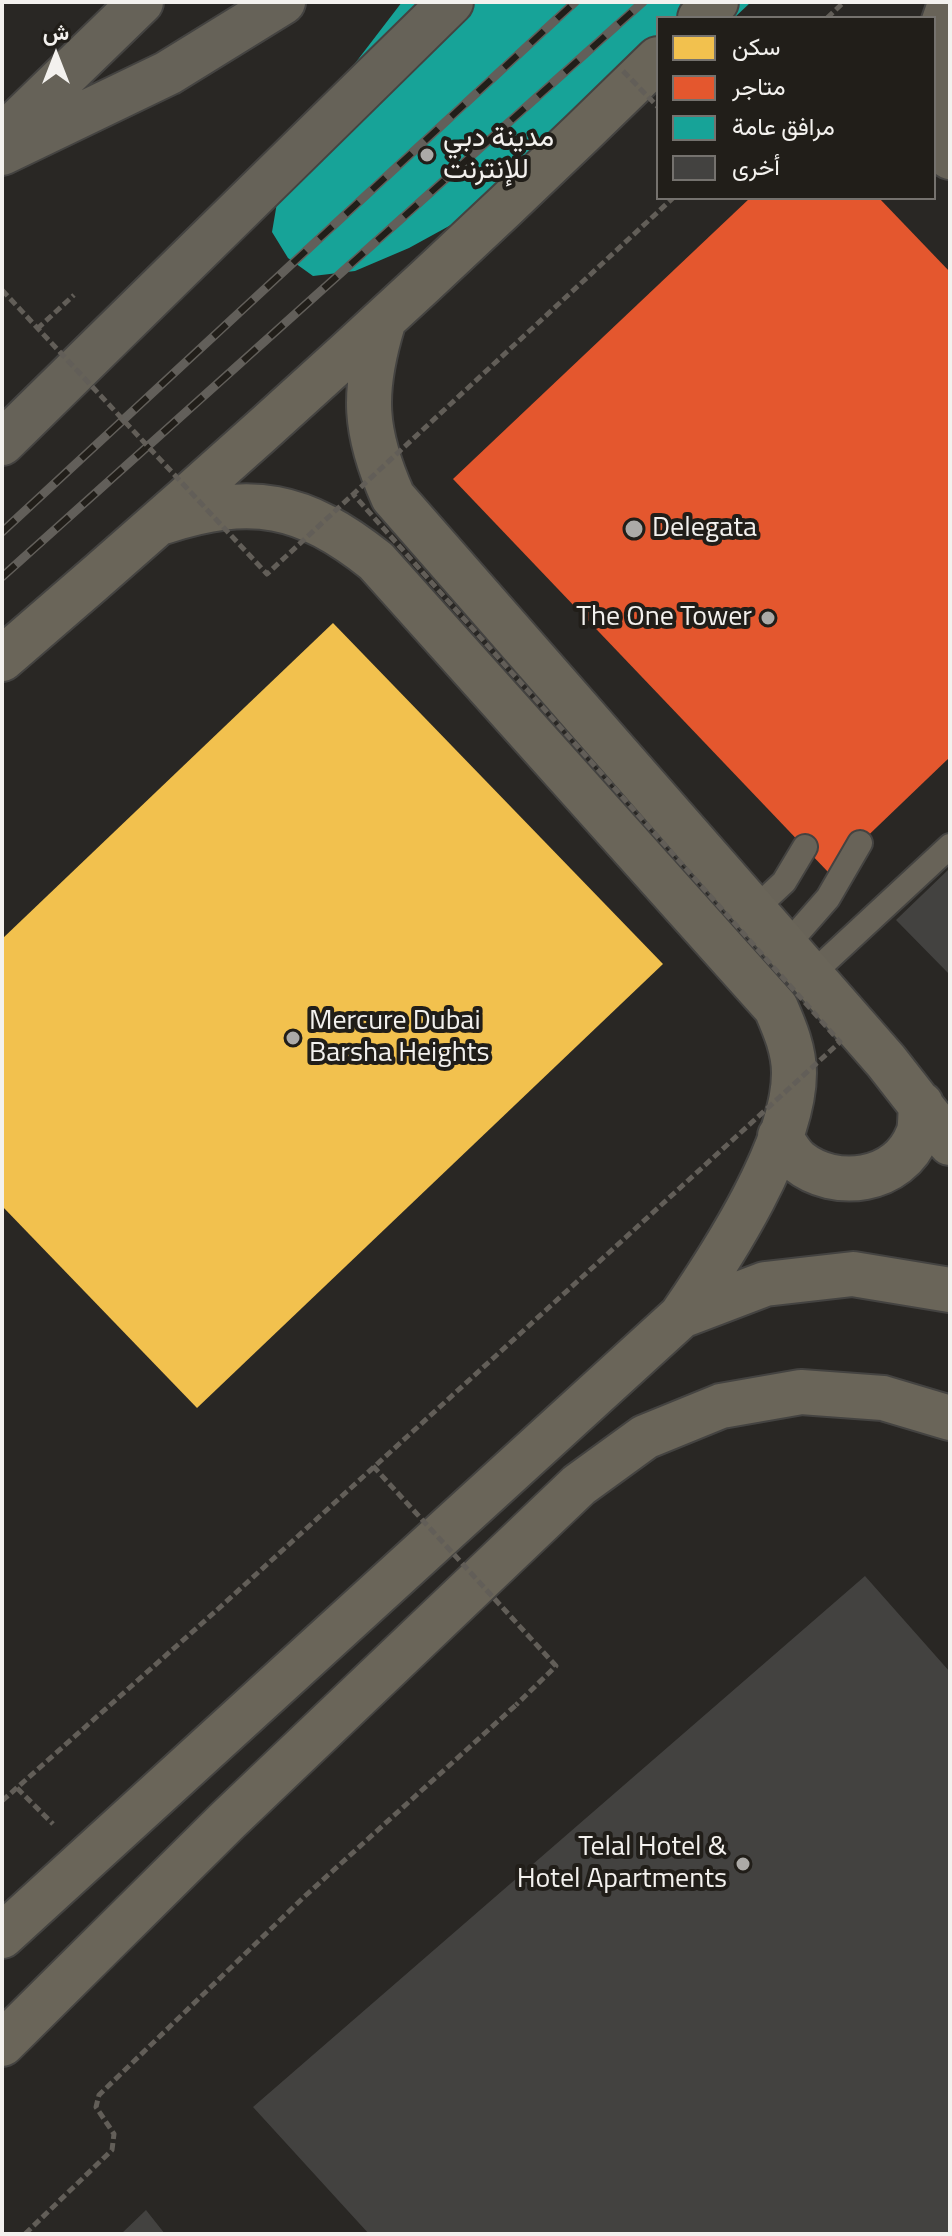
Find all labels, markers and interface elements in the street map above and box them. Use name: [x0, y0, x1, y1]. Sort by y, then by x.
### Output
text: ش: [43, 15, 69, 49]
north arrow: [16, 16, 96, 96]
legend: [656, 16, 936, 200]
text: سكن: [732, 28, 781, 64]
text: متاجر: [732, 68, 786, 104]
text: مرافق عامة: [732, 108, 835, 144]
place label: مدينة دبي للإنترنت: [443, 122, 554, 188]
marker: مدينة دبي للإنترنت: [418, 146, 436, 164]
text: أخرى: [732, 148, 780, 184]
place label: Delegata: [652, 512, 757, 546]
marker: Delegata: [623, 518, 645, 540]
place label: The One Tower: [576, 601, 752, 635]
marker: The One Tower: [759, 609, 777, 627]
place label: Mercure Dubai Barsha Heights: [309, 1005, 489, 1071]
marker: Mercure Dubai Barsha Heights: [284, 1029, 302, 1047]
place label: Telal Hotel & Hotel Apartments: [517, 1831, 727, 1897]
marker: Telal Hotel & Hotel Apartments: [734, 1855, 752, 1873]

